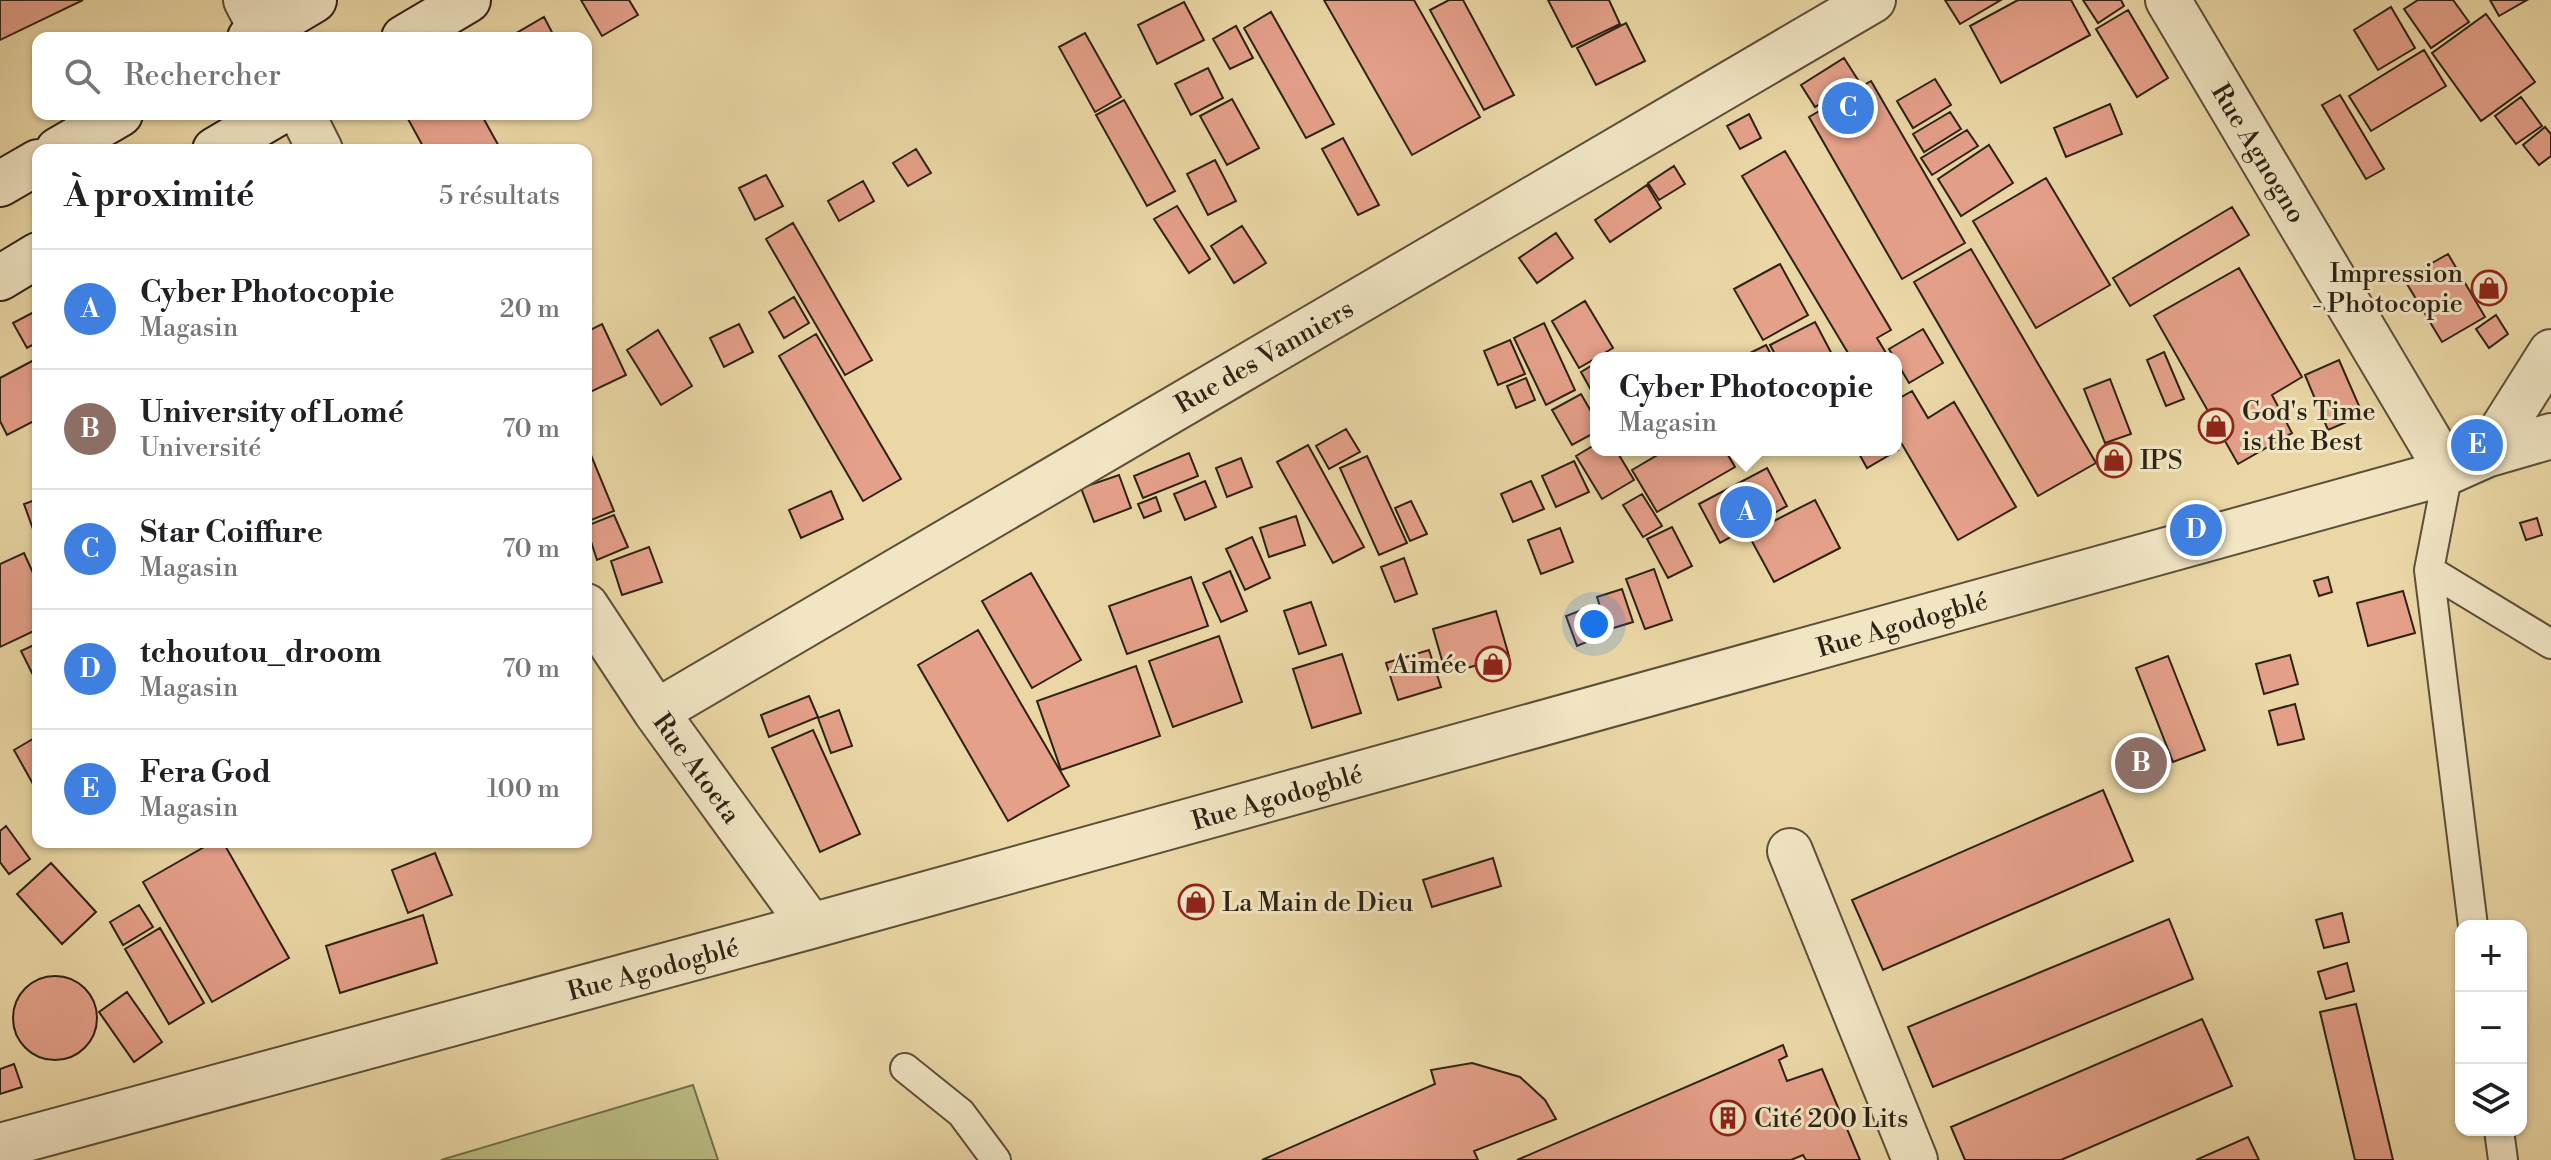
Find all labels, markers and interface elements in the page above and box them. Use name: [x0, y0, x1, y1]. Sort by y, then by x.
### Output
search box: [32, 32, 592, 120]
icon: search: [60, 54, 104, 98]
text: Rechercher: [124, 57, 281, 95]
pin: C: [1822, 78, 1874, 138]
street label: Rue Agnogno: [2204, 78, 2312, 229]
text: À proximité: [64, 175, 254, 217]
text: 5 résultats: [439, 180, 560, 212]
place label: Impression - Photocopie: [2312, 258, 2463, 320]
shop icon: Impression - Photocopie: [2470, 269, 2508, 307]
text: Cyber Photocopie: [140, 274, 395, 312]
text: A: [81, 293, 99, 325]
text: 20 m: [500, 293, 560, 325]
street label: Rue des Vanniers: [1170, 293, 1359, 421]
text: Magasin: [140, 312, 238, 344]
popup: [1590, 352, 1902, 456]
text: Cyber Photocopie: [1619, 369, 1873, 407]
text: University of Lomé: [140, 394, 404, 432]
place label: God's Time is the Best: [2242, 396, 2376, 458]
text: Magasin: [1619, 407, 1717, 439]
shop icon: God's Time is the Best: [2197, 407, 2235, 445]
text: B: [80, 413, 100, 445]
text: 70 m: [502, 413, 560, 445]
pin: E: [2451, 415, 2503, 475]
text: Université: [140, 432, 261, 464]
shop icon: IPS: [2095, 441, 2133, 479]
place label: IPS: [2140, 445, 2183, 477]
pin: A: [1720, 482, 1772, 542]
pin: D: [2170, 500, 2222, 560]
text: Star Coiffure: [140, 514, 323, 552]
text: C: [81, 533, 99, 565]
text: 70 m: [502, 533, 560, 565]
text: Magasin: [140, 552, 238, 584]
street label: Rue Agodogblé: [1813, 585, 1991, 665]
your location: [1574, 604, 1614, 644]
text: tchoutou_droom: [140, 634, 382, 672]
shop icon: Aimée: [1474, 645, 1512, 683]
place label: Aimée: [1391, 649, 1467, 681]
text: D: [80, 653, 100, 685]
text: 70 m: [502, 653, 560, 685]
text: Magasin: [140, 672, 238, 704]
street label: Rue Atoeta: [645, 707, 747, 831]
pin: B: [2115, 733, 2167, 793]
text: Fera God: [140, 754, 271, 792]
street label: Rue Agodogblé: [1188, 758, 1366, 838]
text: E: [81, 773, 99, 805]
text: 100 m: [487, 773, 560, 805]
text: Magasin: [140, 792, 238, 824]
shop icon: La Main de Dieu: [1177, 883, 1215, 921]
place label: La Main de Dieu: [1222, 887, 1413, 919]
map controls: [2455, 920, 2527, 1136]
button: +: [2455, 920, 2527, 992]
street label: Rue Agodogblé: [564, 932, 743, 1008]
button: −: [2455, 992, 2527, 1064]
button: layers: [2455, 1064, 2527, 1136]
building icon: Cité 200 Lits: [1709, 1099, 1747, 1137]
place label: Cité 200 Lits: [1754, 1103, 1908, 1135]

